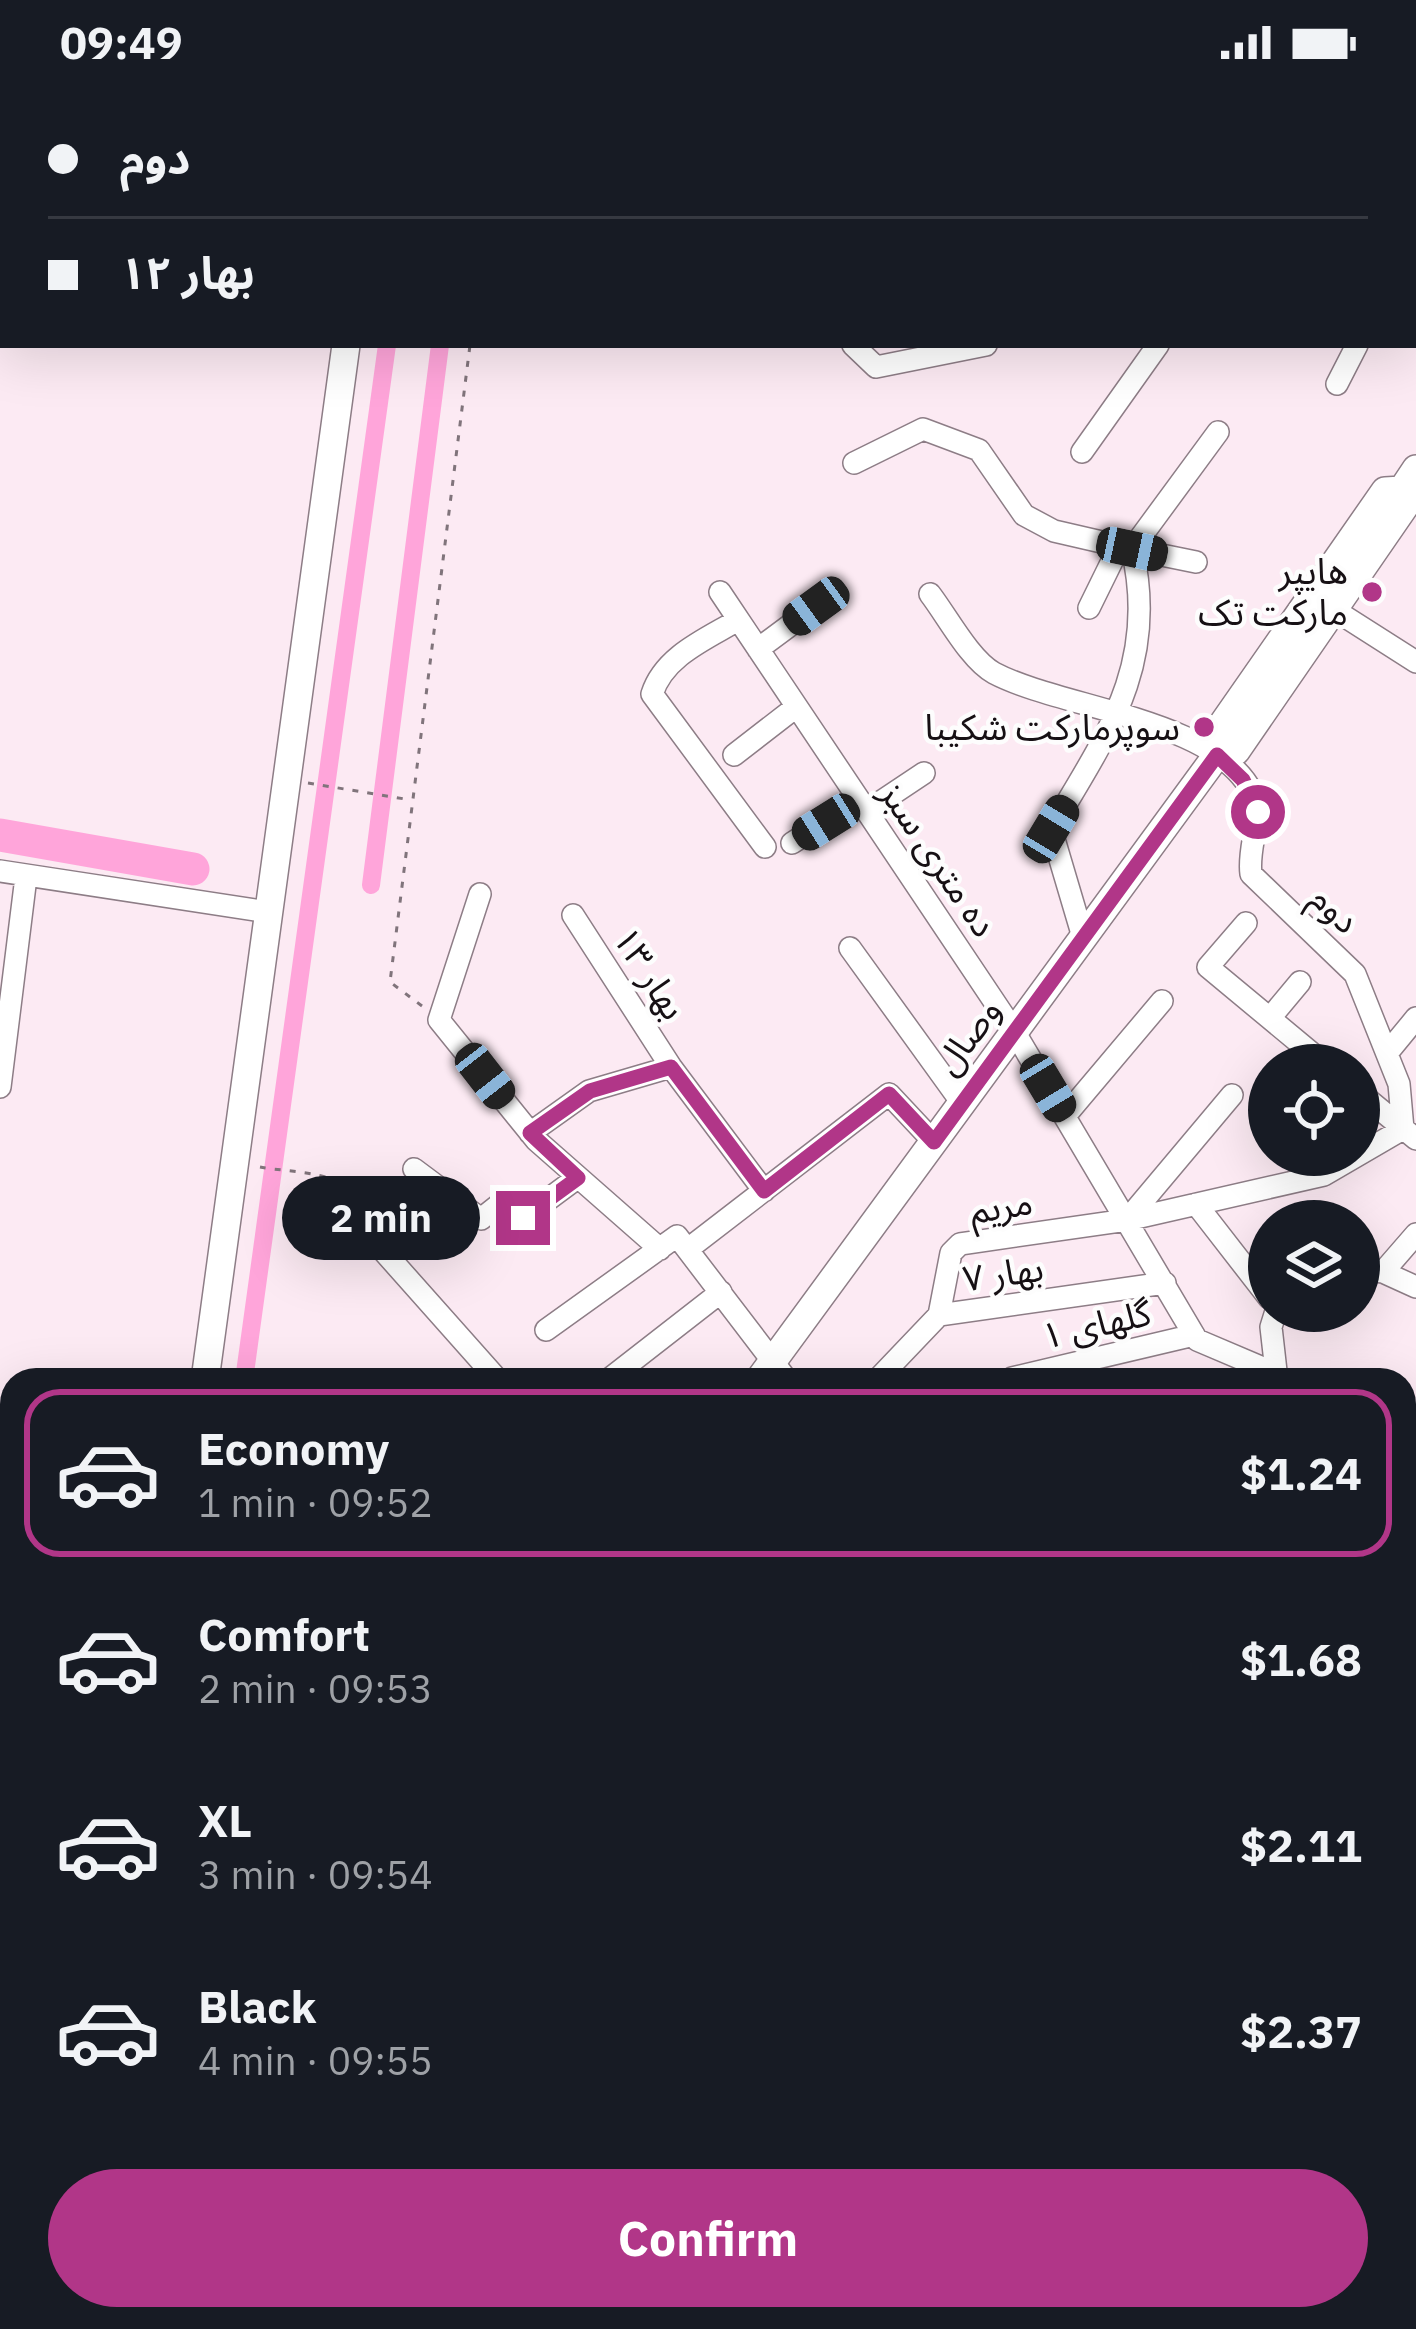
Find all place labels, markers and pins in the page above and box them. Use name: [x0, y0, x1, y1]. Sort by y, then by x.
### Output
place label: هایپر مارکت تک: [1198, 547, 1348, 635]
marker: هایپر مارکت تک: [1359, 579, 1385, 605]
place label: سوپرمارکت شکیبا: [925, 703, 1180, 751]
marker: سوپرمارکت شکیبا: [1191, 714, 1217, 740]

